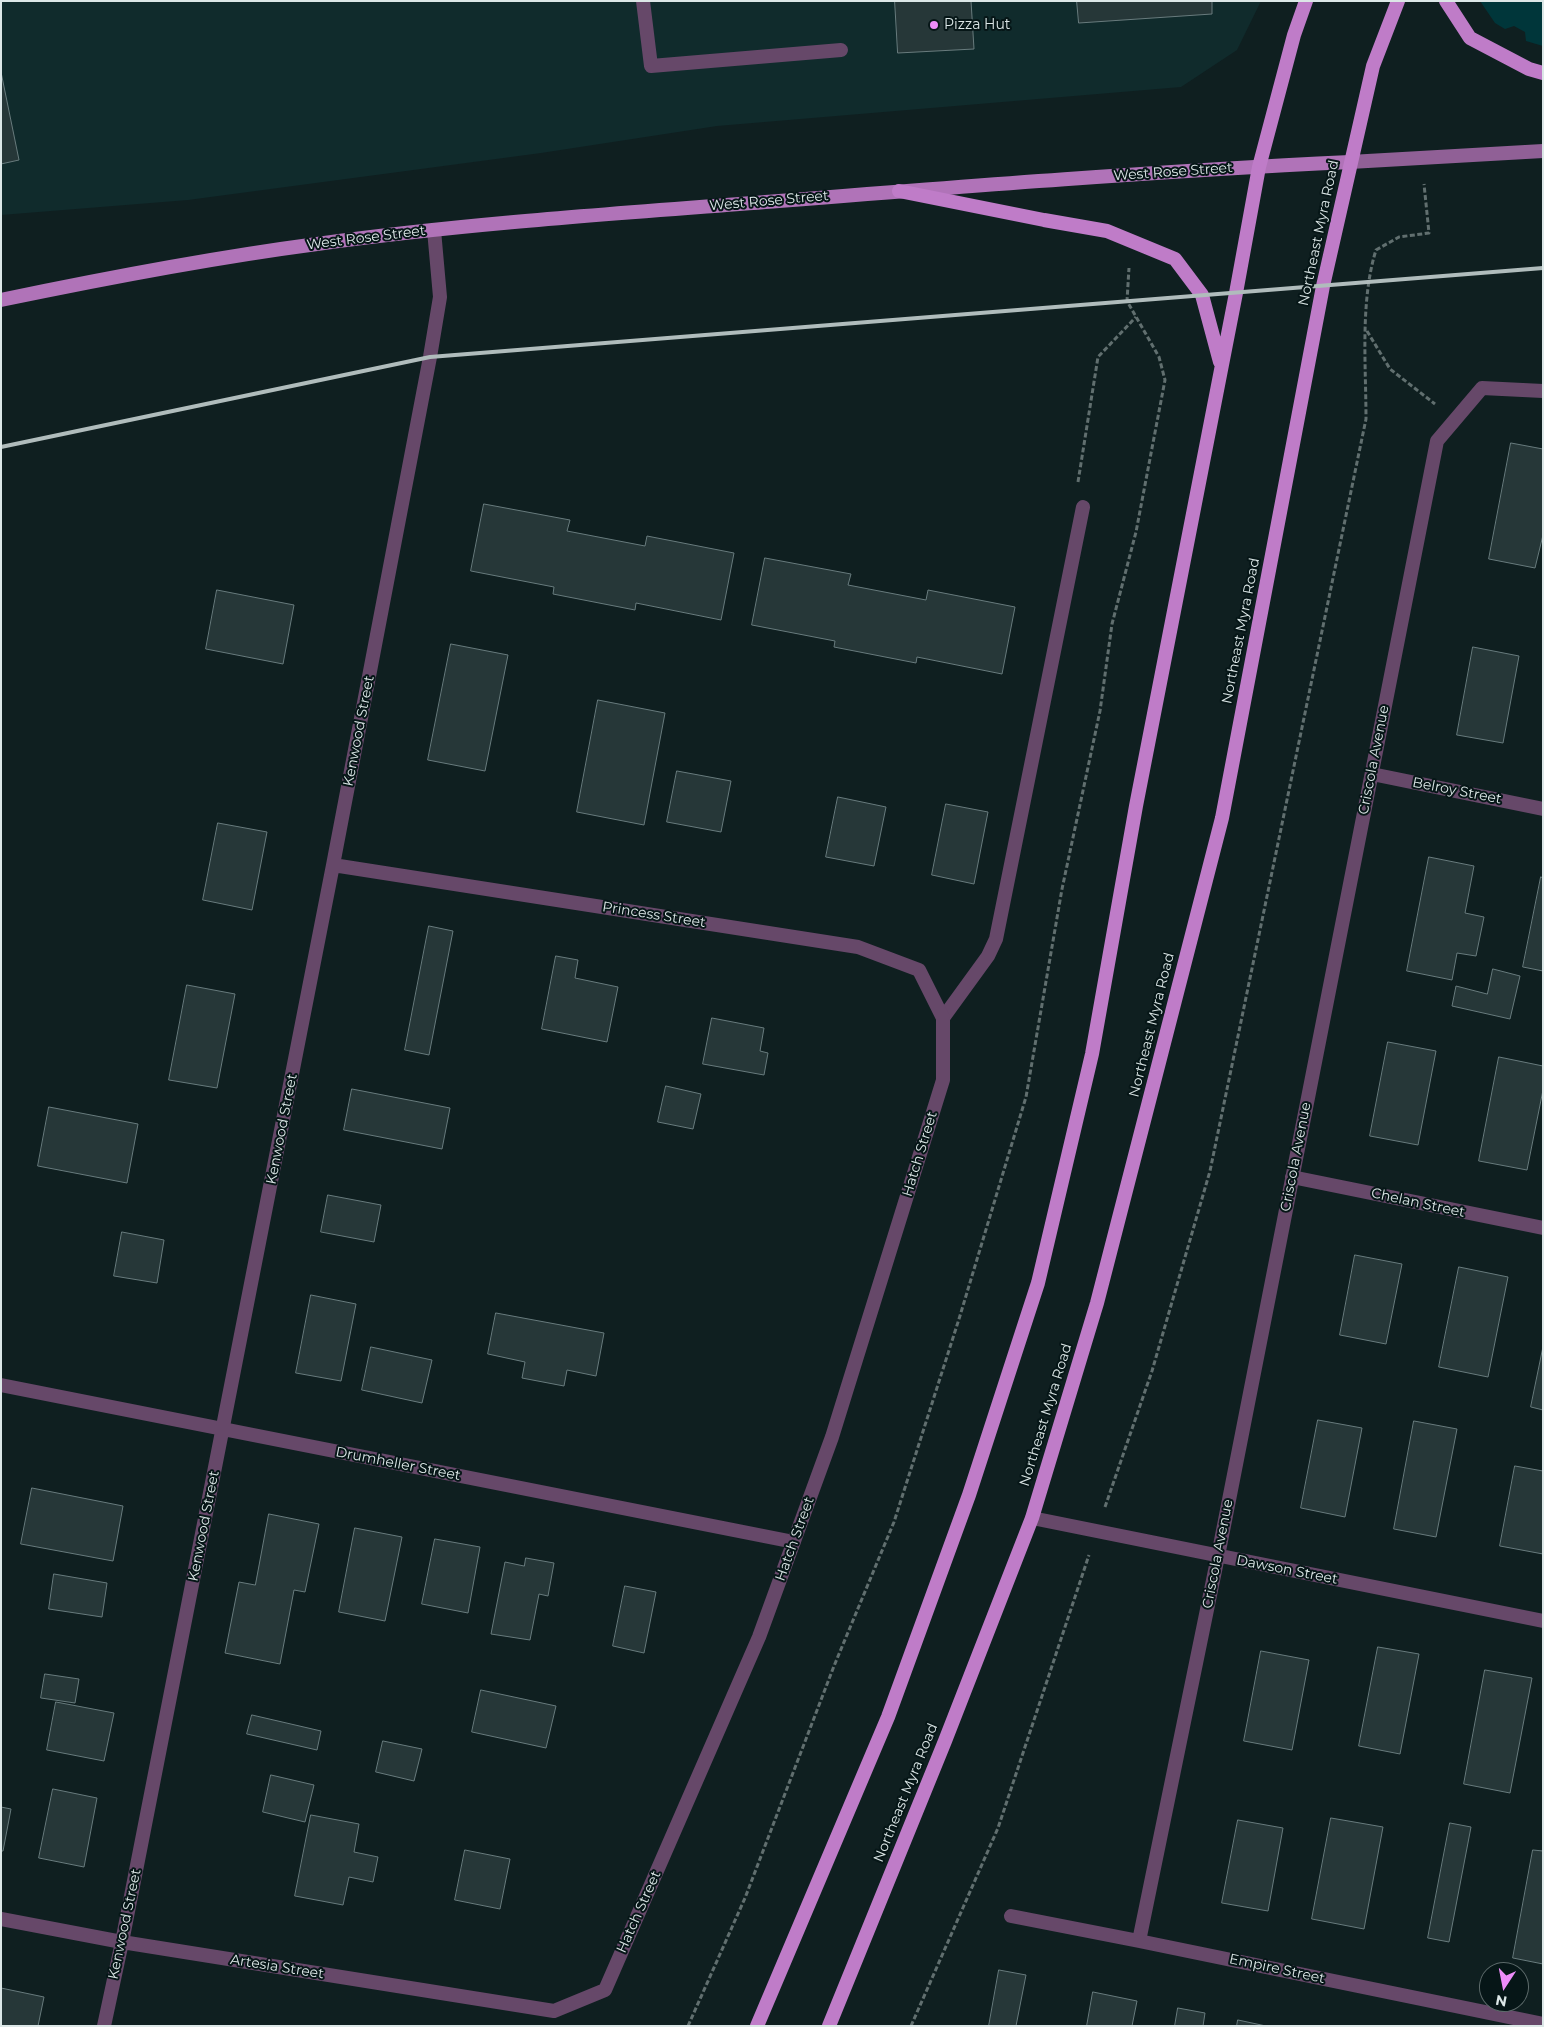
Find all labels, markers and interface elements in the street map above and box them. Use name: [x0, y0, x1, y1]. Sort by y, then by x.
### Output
place label: Pizza Hut: [944, 17, 1011, 33]
marker: Pizza Hut: [928, 19, 940, 31]
street label: West Rose Street: [1113, 159, 1233, 185]
street label: Northeast Myra Road: [1295, 159, 1343, 307]
street label: West Rose Street: [709, 187, 829, 215]
street label: West Rose Street: [306, 222, 426, 254]
street label: Northeast Myra Road: [1219, 557, 1263, 705]
street label: Kenwood Street: [340, 674, 378, 788]
street label: Criscola Avenue: [1355, 704, 1393, 816]
street label: Belroy Street: [1411, 774, 1503, 808]
street label: Princess Street: [601, 899, 707, 931]
street label: Northeast Myra Road: [1126, 951, 1178, 1099]
street label: Kenwood Street: [263, 1072, 301, 1186]
street label: Criscola Avenue: [1277, 1101, 1315, 1213]
street label: Hatch Street: [899, 1109, 941, 1199]
street label: Chelan Street: [1370, 1185, 1466, 1221]
street label: Northeast Myra Road: [1016, 1342, 1076, 1488]
street label: Drumheller Street: [334, 1444, 462, 1484]
street label: Kenwood Street: [185, 1469, 223, 1583]
street label: Hatch Street: [772, 1495, 818, 1583]
street label: Criscola Avenue: [1199, 1498, 1237, 1610]
street label: Dawson Street: [1235, 1552, 1339, 1588]
street label: Northeast Myra Road: [870, 1721, 942, 1865]
street label: Kenwood Street: [105, 1867, 145, 1981]
street label: Hatch Street: [613, 1868, 665, 1956]
street label: Artesia Street: [229, 1951, 325, 1983]
street label: Empire Street: [1228, 1951, 1326, 1987]
north arrow: [1479, 1962, 1529, 2012]
text: N: [1494, 1991, 1509, 2011]

